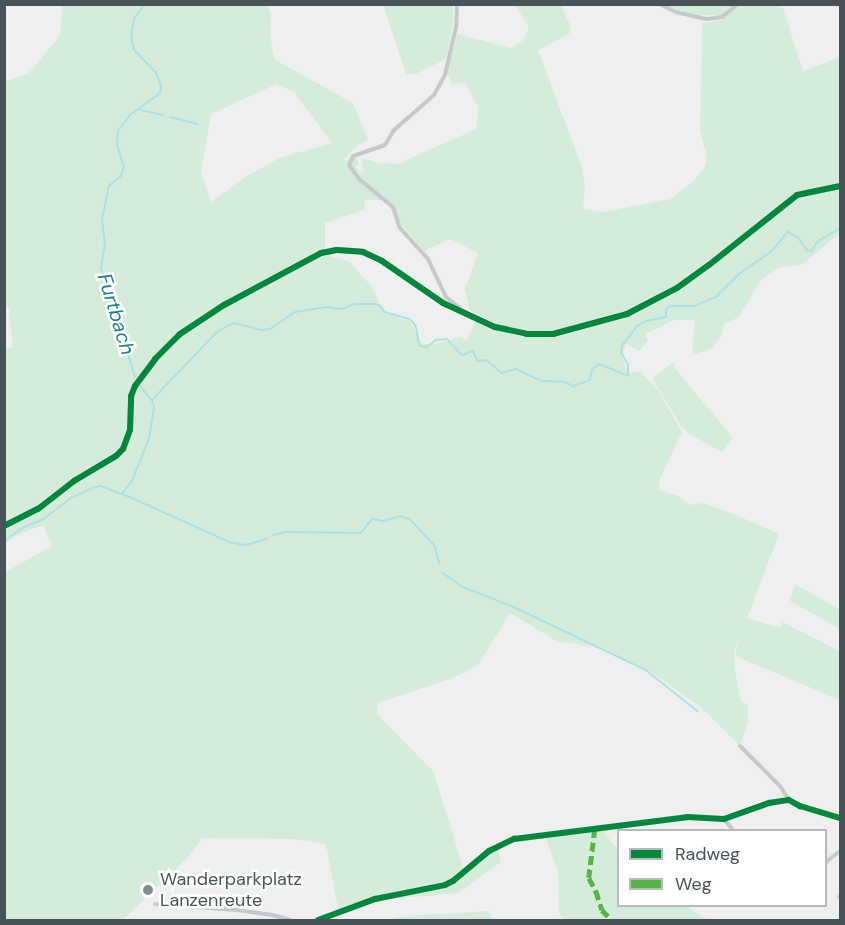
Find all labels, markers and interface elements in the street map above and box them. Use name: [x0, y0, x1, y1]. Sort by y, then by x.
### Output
water label: Furtbach: [92, 270, 140, 358]
legend: [617, 829, 827, 907]
text: Radweg: [675, 842, 740, 866]
place label: Wanderparkplatz Lanzenreute: [160, 869, 302, 912]
text: Weg: [675, 872, 712, 896]
marker: Wanderparkplatz Lanzenreute: [141, 883, 155, 897]

